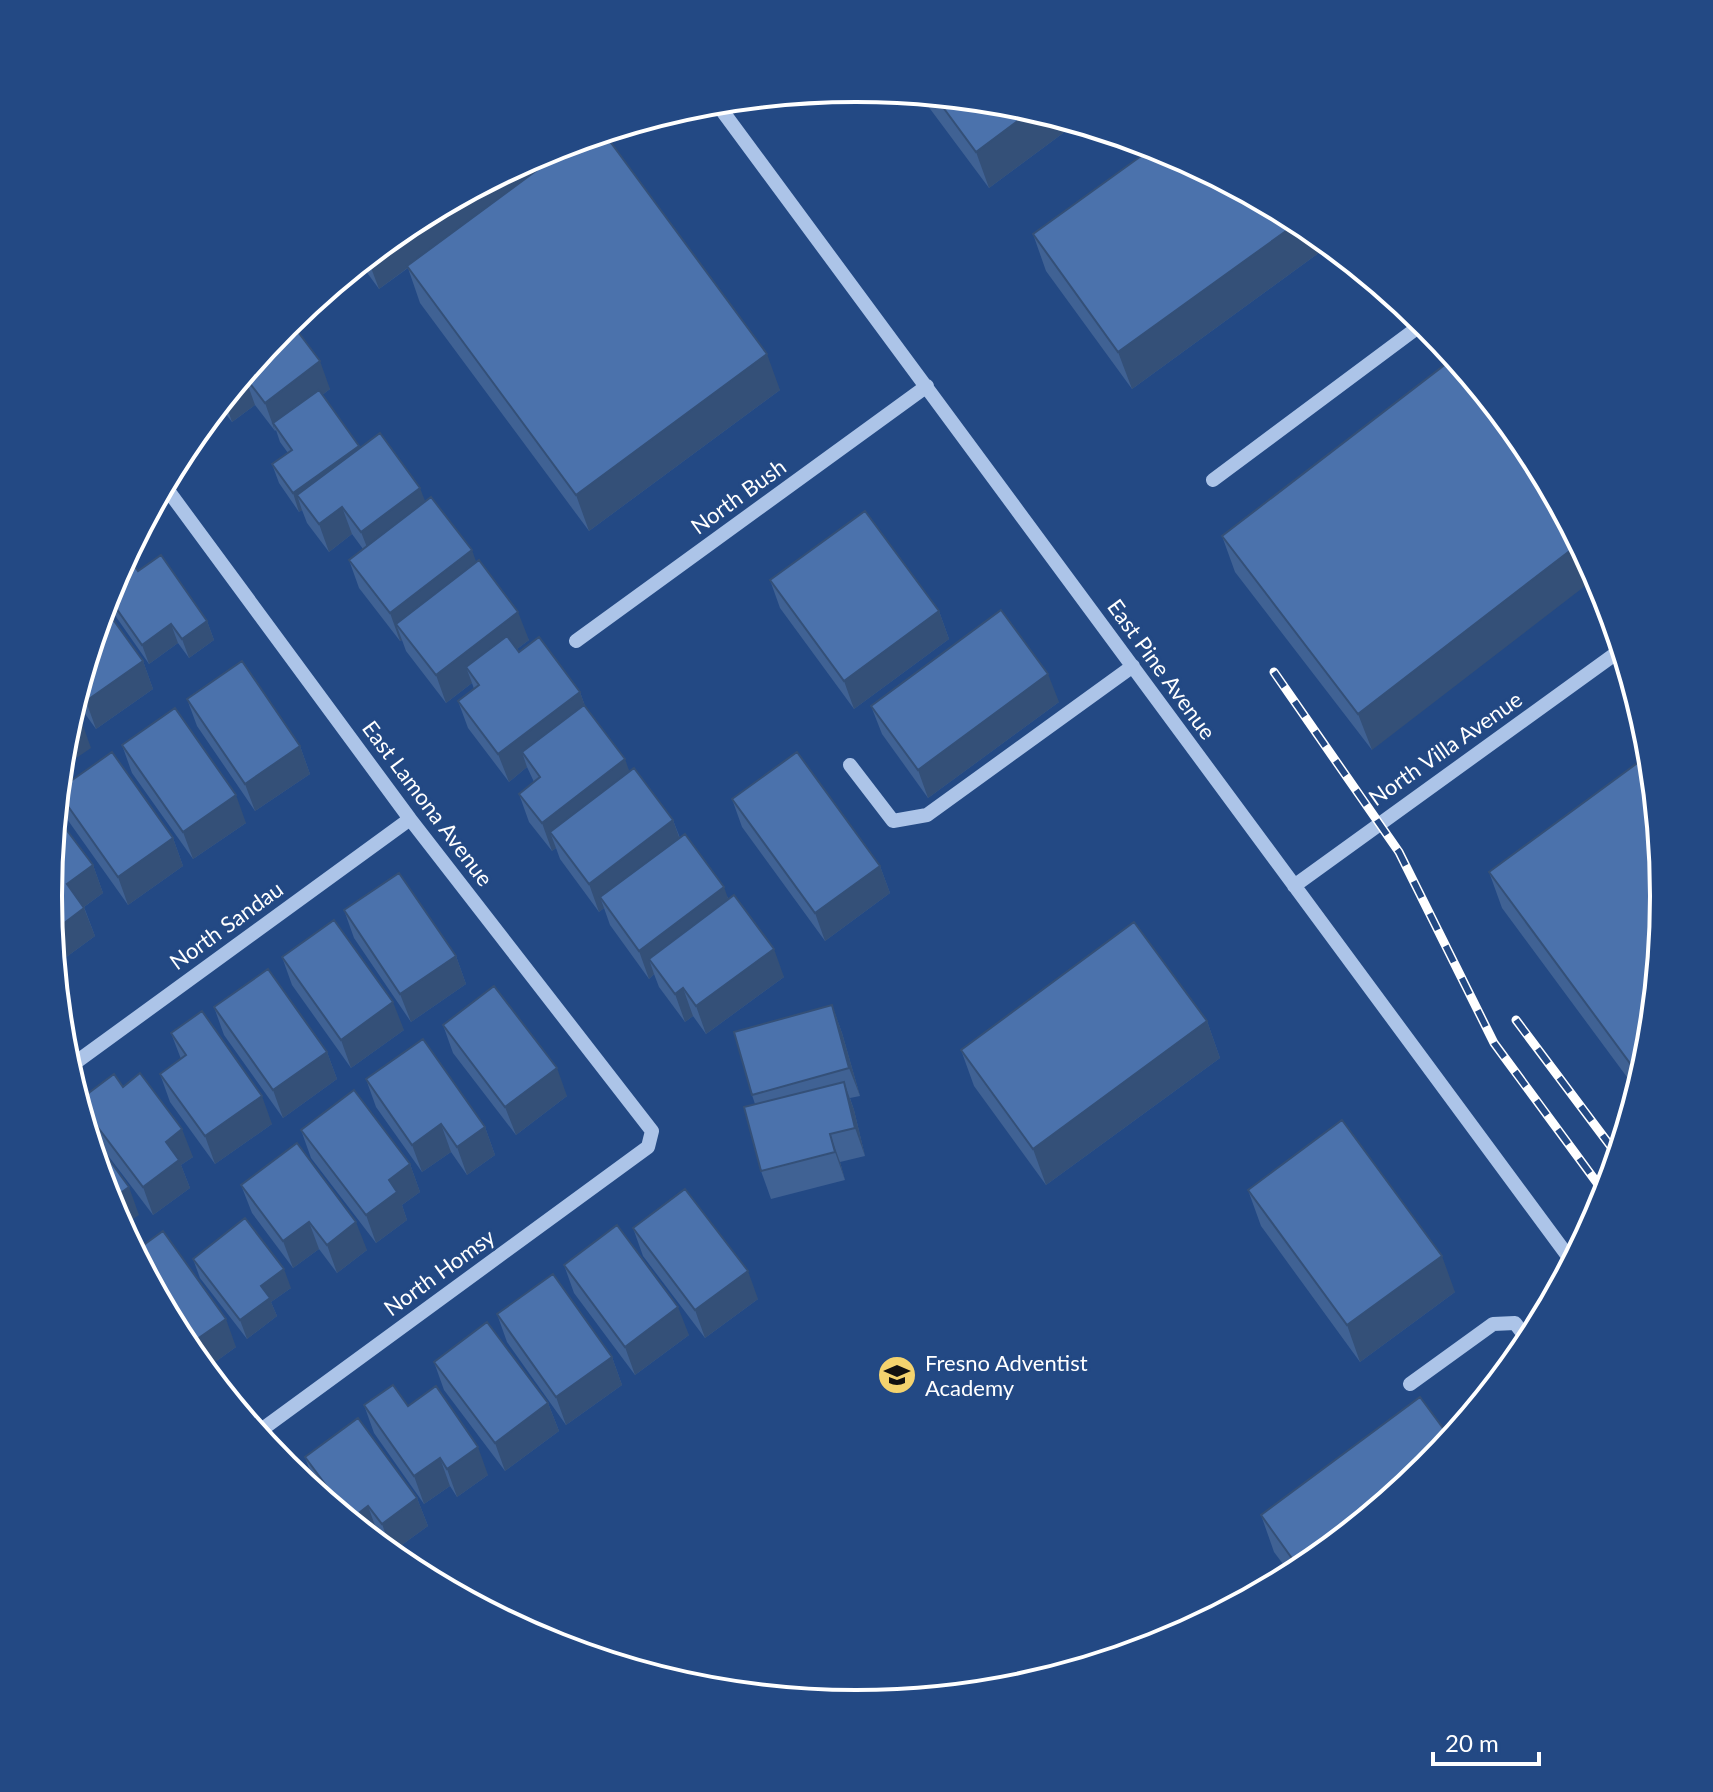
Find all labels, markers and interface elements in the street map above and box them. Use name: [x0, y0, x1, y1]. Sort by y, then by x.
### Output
street label: North Bush: [685, 453, 791, 539]
street label: East Pine Avenue: [1102, 594, 1222, 744]
street label: North Villa Avenue: [1363, 685, 1527, 811]
street label: East Lamona Avenue: [357, 715, 499, 891]
street label: North Sandau: [164, 875, 288, 975]
street label: North Homsy: [378, 1222, 500, 1321]
place label: Fresno Adventist Academy: [925, 1349, 1088, 1401]
school or university icon: Fresno Adventist Academy: [876, 1354, 918, 1396]
scale bar: [1433, 1716, 1539, 1766]
text: 20 m: [1445, 1728, 1499, 1757]

